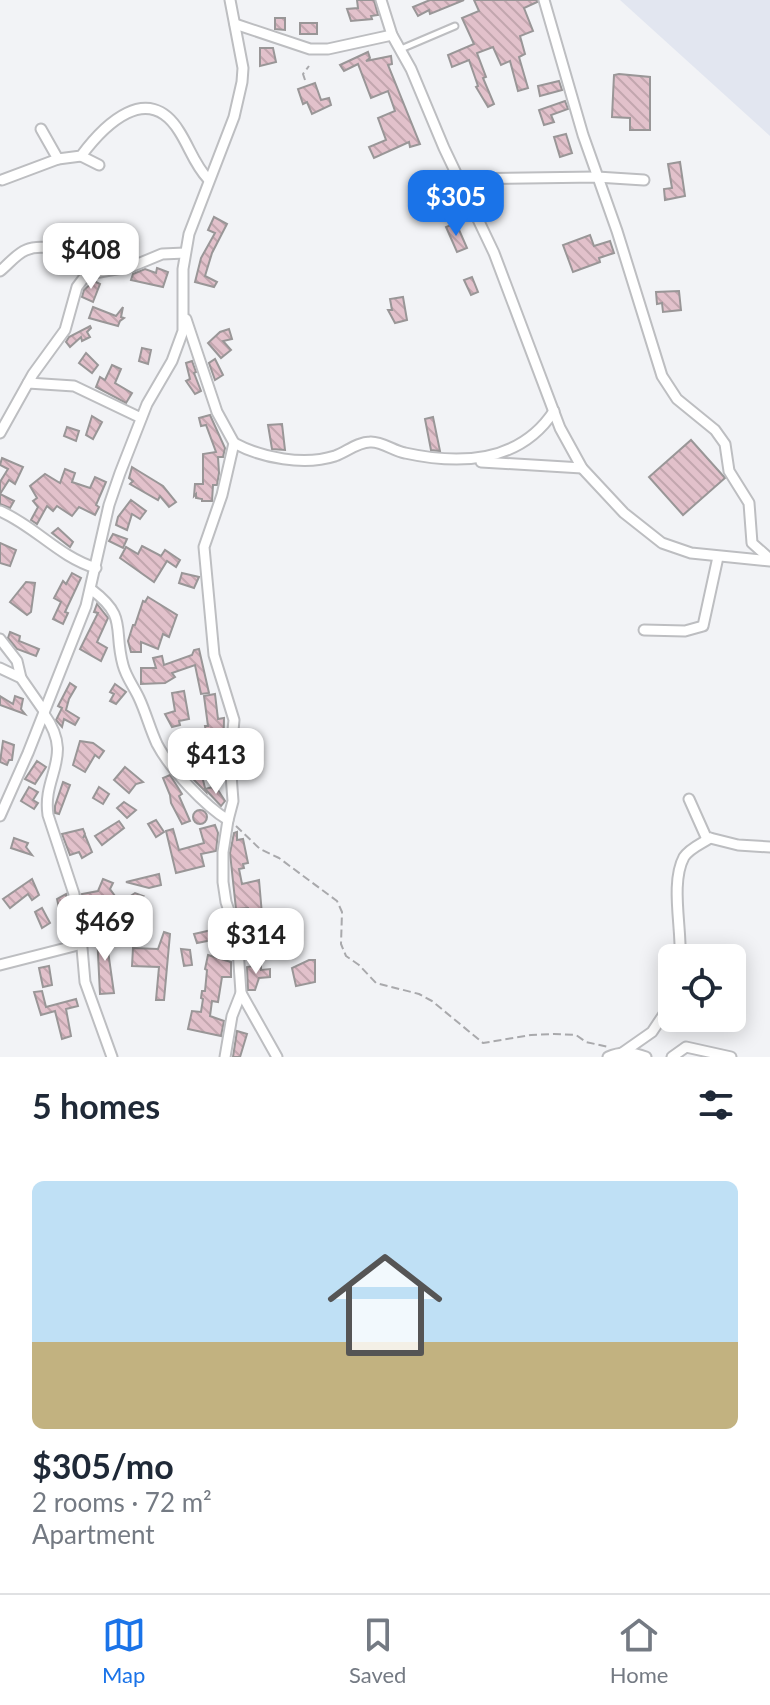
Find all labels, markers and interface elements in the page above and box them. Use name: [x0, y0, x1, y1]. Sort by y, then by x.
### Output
pin: $305: [409, 170, 503, 238]
text: $305: [426, 180, 486, 212]
pin: $408: [44, 223, 138, 291]
text: $408: [61, 233, 121, 265]
pin: $413: [169, 728, 263, 796]
text: $413: [186, 738, 246, 770]
pin: $469: [58, 895, 152, 963]
text: $469: [75, 905, 135, 937]
pin: $314: [209, 908, 303, 976]
text: $314: [226, 918, 286, 950]
map controls: [658, 944, 746, 1032]
button: locate: [658, 944, 746, 1032]
icon: filters: [694, 1083, 738, 1127]
text: 5 homes: [32, 1085, 160, 1126]
icon: home: [313, 1233, 457, 1377]
text: $305/mo: [32, 1445, 174, 1486]
text: 2 rooms · 72 m²: [32, 1486, 212, 1518]
text: Apartment: [32, 1518, 155, 1550]
tab: Map: [102, 1613, 146, 1688]
tab: Saved: [349, 1613, 406, 1688]
tab: Home: [610, 1613, 668, 1688]

